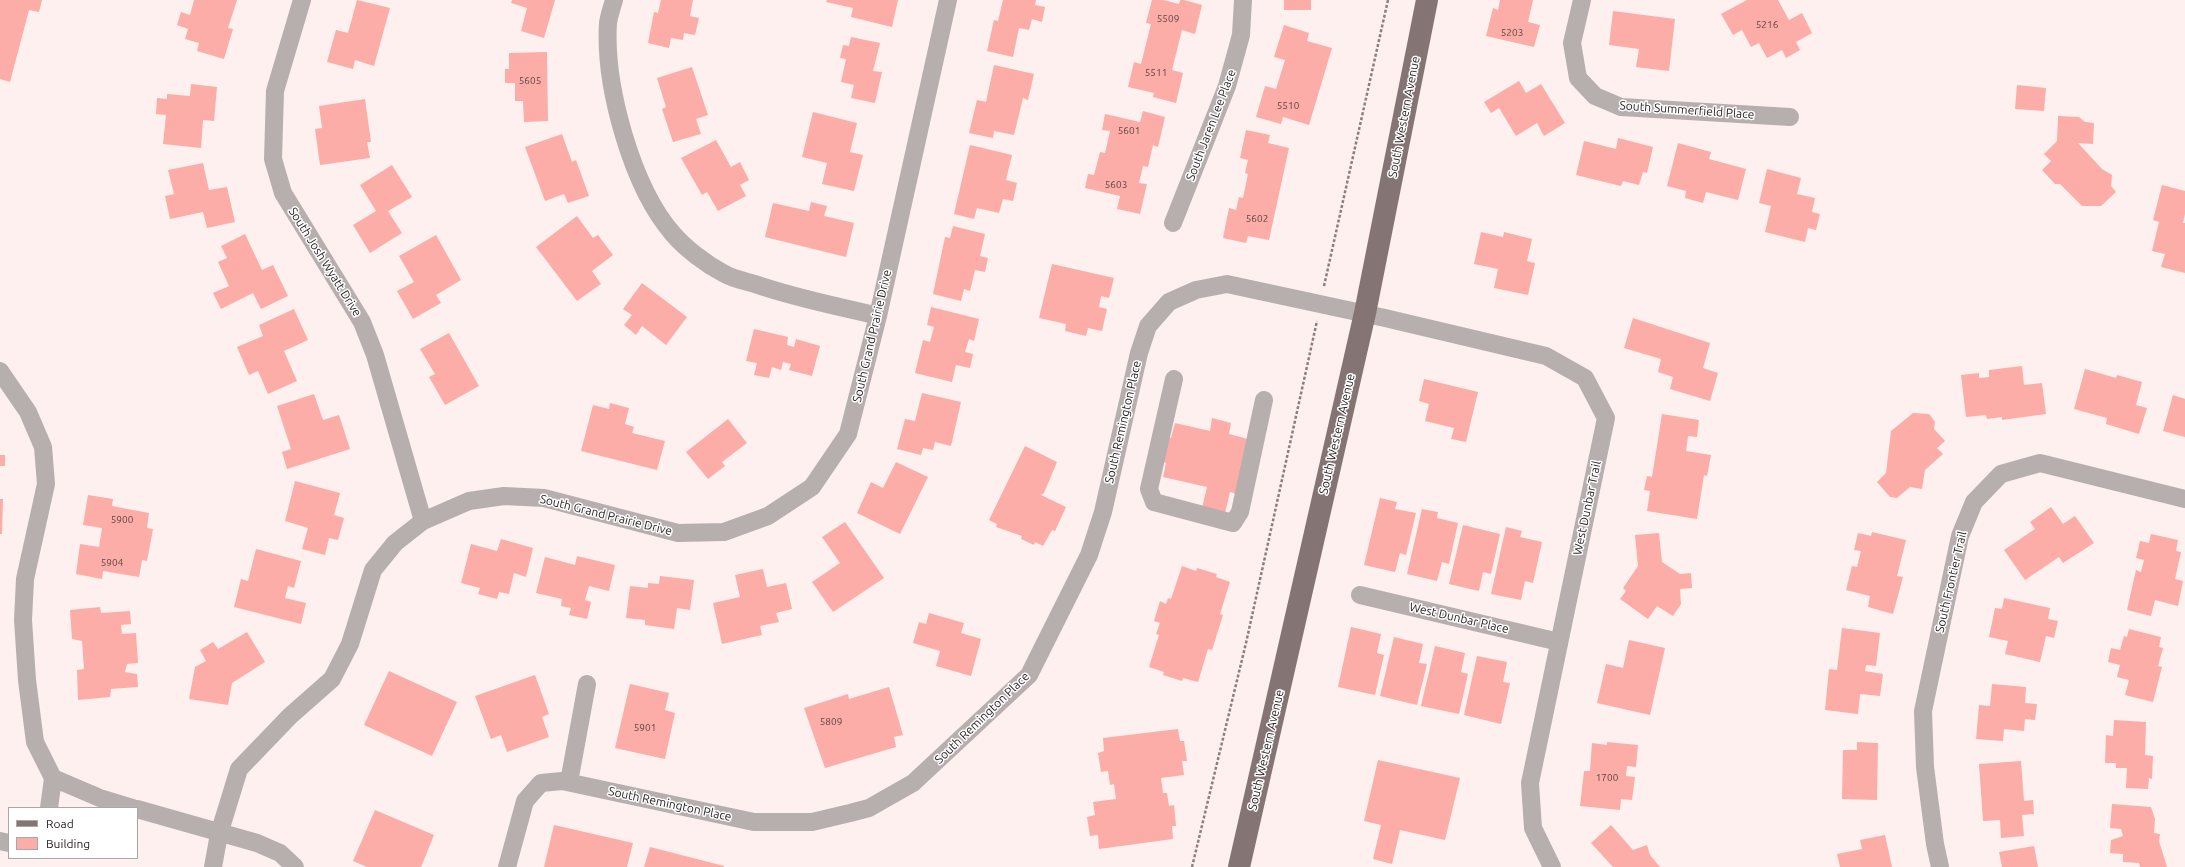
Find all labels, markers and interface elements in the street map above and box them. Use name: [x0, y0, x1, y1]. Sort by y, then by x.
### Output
house number: 5509: [1157, 13, 1179, 25]
house number: 5216: [1756, 19, 1778, 31]
house number: 5203: [1501, 27, 1523, 39]
street label: South Western Avenue: [1385, 55, 1423, 179]
house number: 5511: [1145, 67, 1167, 79]
street label: South Jaren Lee Place: [1183, 67, 1239, 183]
house number: 5605: [519, 75, 541, 87]
street label: South Summerfield Place: [1619, 98, 1755, 122]
house number: 5510: [1277, 100, 1299, 112]
house number: 5601: [1118, 125, 1140, 137]
house number: 5603: [1105, 179, 1127, 191]
street label: South Josh Wyatt Drive: [286, 205, 364, 319]
house number: 5602: [1246, 213, 1268, 225]
street label: South Grand Prairie Drive: [850, 268, 894, 404]
street label: South Remington Place: [1102, 359, 1144, 485]
street label: South Western Avenue: [1316, 372, 1358, 496]
street label: West Dunbar Trail: [1570, 460, 1604, 556]
street label: South Grand Prairie Drive: [538, 492, 674, 538]
house number: 5900: [111, 514, 133, 526]
street label: South Frontier Trail: [1932, 530, 1970, 634]
house number: 5904: [101, 557, 123, 569]
street label: West Dunbar Place: [1408, 600, 1510, 636]
street label: South Remington Place: [932, 669, 1032, 767]
street label: South Western Avenue: [1245, 688, 1287, 812]
house number: 5809: [820, 716, 842, 728]
house number: 5901: [634, 722, 656, 734]
house number: 1700: [1596, 772, 1618, 784]
street label: South Remington Place: [607, 784, 733, 824]
legend: [8, 807, 138, 859]
text: Road: [46, 817, 74, 830]
text: Building: [46, 837, 90, 850]

